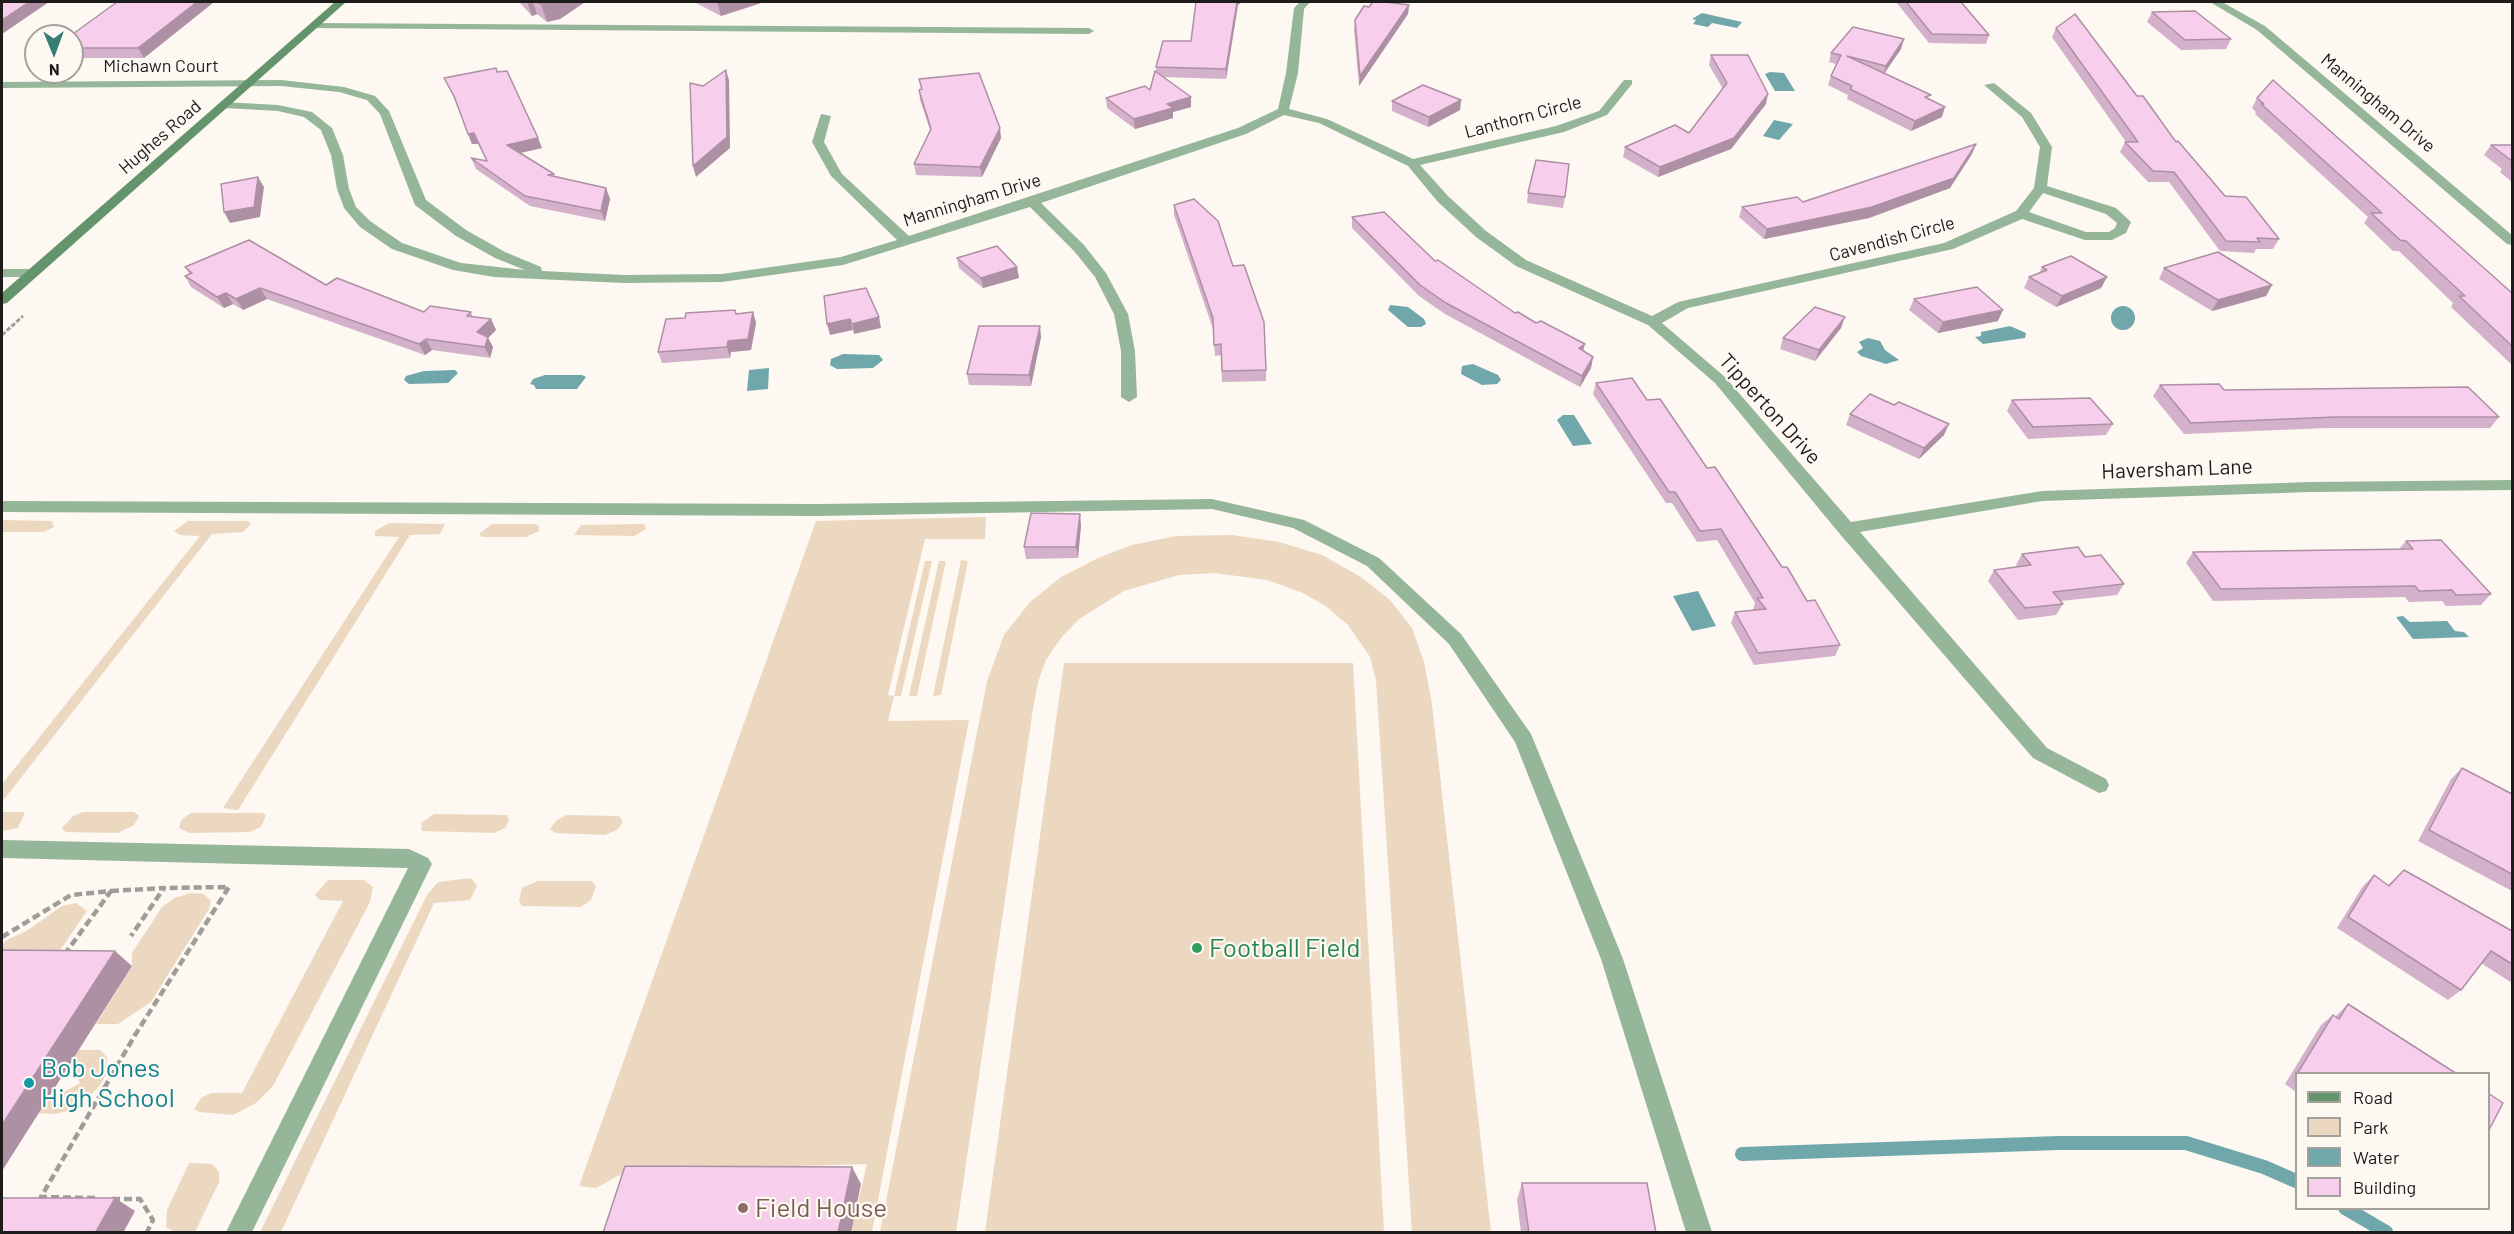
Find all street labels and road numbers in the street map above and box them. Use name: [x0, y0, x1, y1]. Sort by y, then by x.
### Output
street label: Manningham Drive: [2316, 49, 2440, 157]
street label: Michawn Court: [103, 55, 219, 77]
street label: Lanthorn Circle: [1462, 91, 1584, 143]
street label: Hughes Road: [114, 95, 206, 179]
street label: Manningham Drive: [901, 169, 1043, 231]
street label: Cavendish Circle: [1827, 212, 1957, 266]
street label: Tipperton Drive: [1714, 348, 1826, 470]
street label: Haversham Lane: [2101, 454, 2253, 484]

